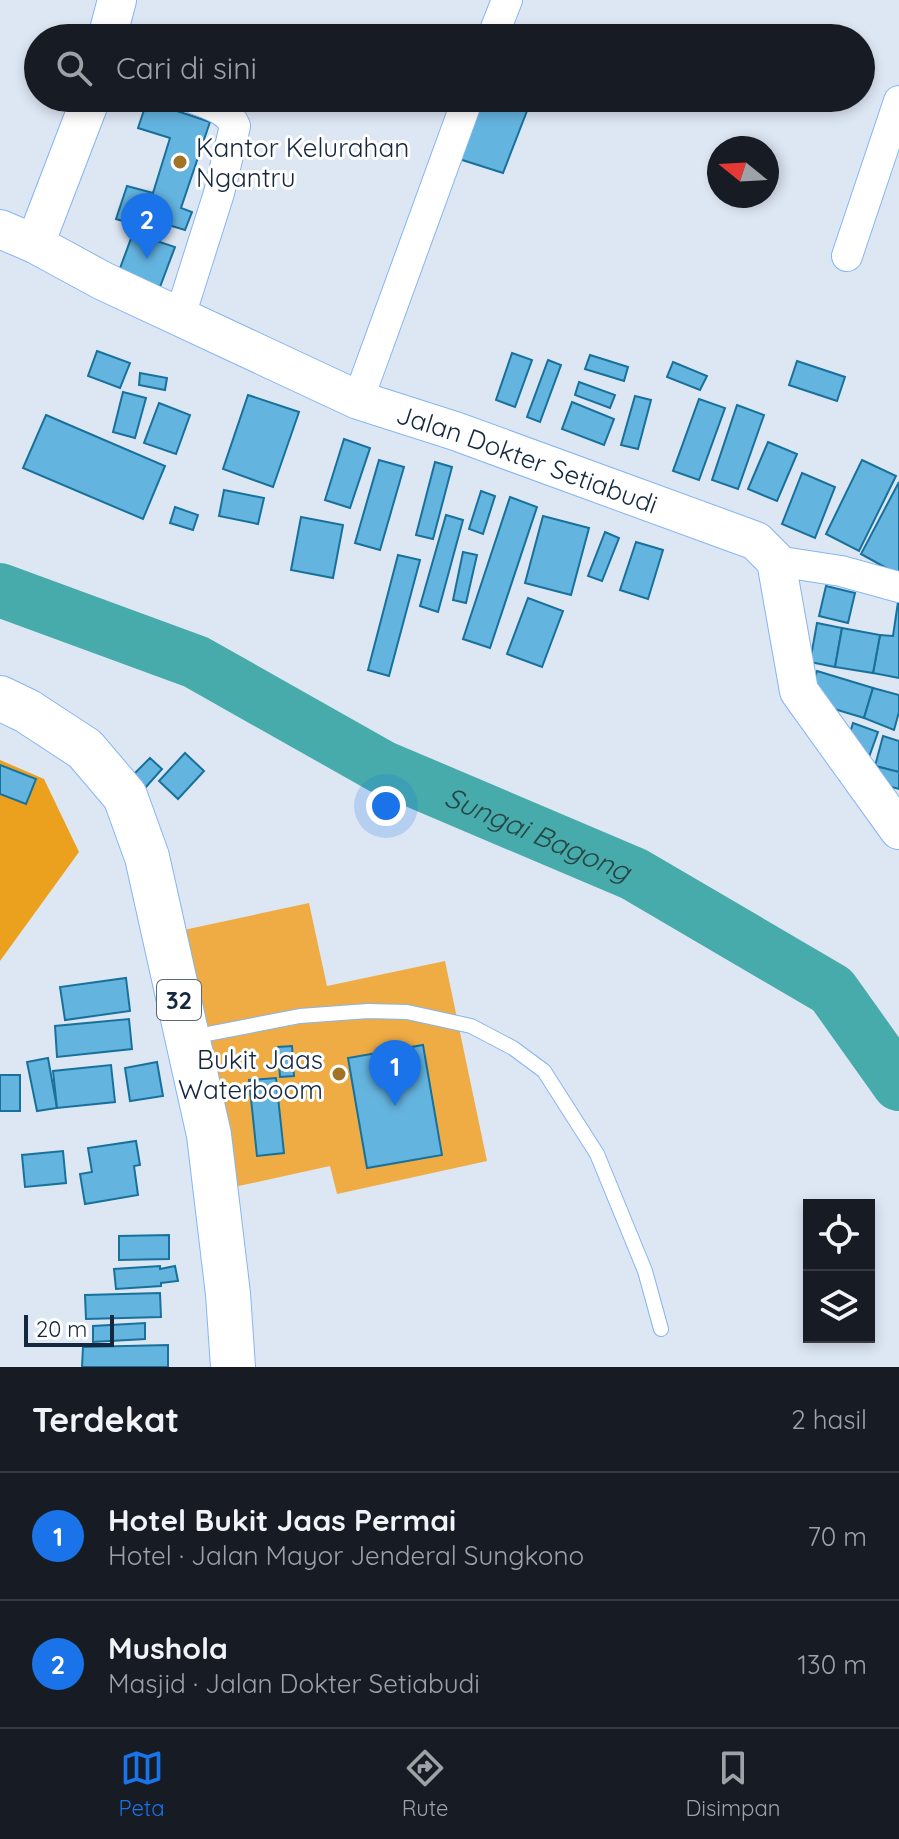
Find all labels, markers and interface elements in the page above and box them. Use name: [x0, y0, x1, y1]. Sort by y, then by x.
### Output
search box: [24, 24, 875, 112]
icon: search: [52, 46, 96, 90]
text: Cari di sini: [116, 49, 257, 87]
place label: Kantor Kelurahan Ngantru: [196, 131, 409, 194]
north arrow: [707, 136, 779, 208]
marker: Kantor Kelurahan Ngantru: [171, 153, 189, 171]
pin: 2: [121, 193, 173, 259]
street label: Jalan Dokter Setiabudi: [393, 397, 662, 520]
water label: Sungai Bagong: [440, 778, 638, 889]
your location: [366, 786, 406, 826]
road number: 32: [157, 980, 201, 1020]
pin: 1: [369, 1040, 421, 1106]
place label: Bukit Jaas Waterboom: [178, 1043, 323, 1106]
marker: Bukit Jaas Waterboom: [330, 1065, 348, 1083]
map controls: [803, 1199, 875, 1343]
button: locate: [803, 1199, 875, 1271]
button: layers: [803, 1271, 875, 1343]
scale bar: [24, 1311, 114, 1347]
text: 20 m: [36, 1315, 87, 1343]
text: Terdekat: [32, 1398, 179, 1441]
text: 2 hasil: [791, 1403, 867, 1436]
text: Hotel Bukit Jaas Permai: [108, 1501, 456, 1539]
text: 1: [53, 1520, 63, 1553]
text: 70 m: [807, 1520, 867, 1553]
text: Hotel · Jalan Mayor Jenderal Sungkono: [108, 1539, 584, 1572]
text: Mushola: [108, 1629, 228, 1667]
text: 2: [51, 1648, 65, 1681]
text: 130 m: [797, 1648, 867, 1681]
text: Masjid · Jalan Dokter Setiabudi: [108, 1667, 480, 1700]
tab: Peta: [119, 1746, 165, 1822]
tab: Rute: [402, 1746, 448, 1822]
tab: Disimpan: [685, 1746, 780, 1822]

